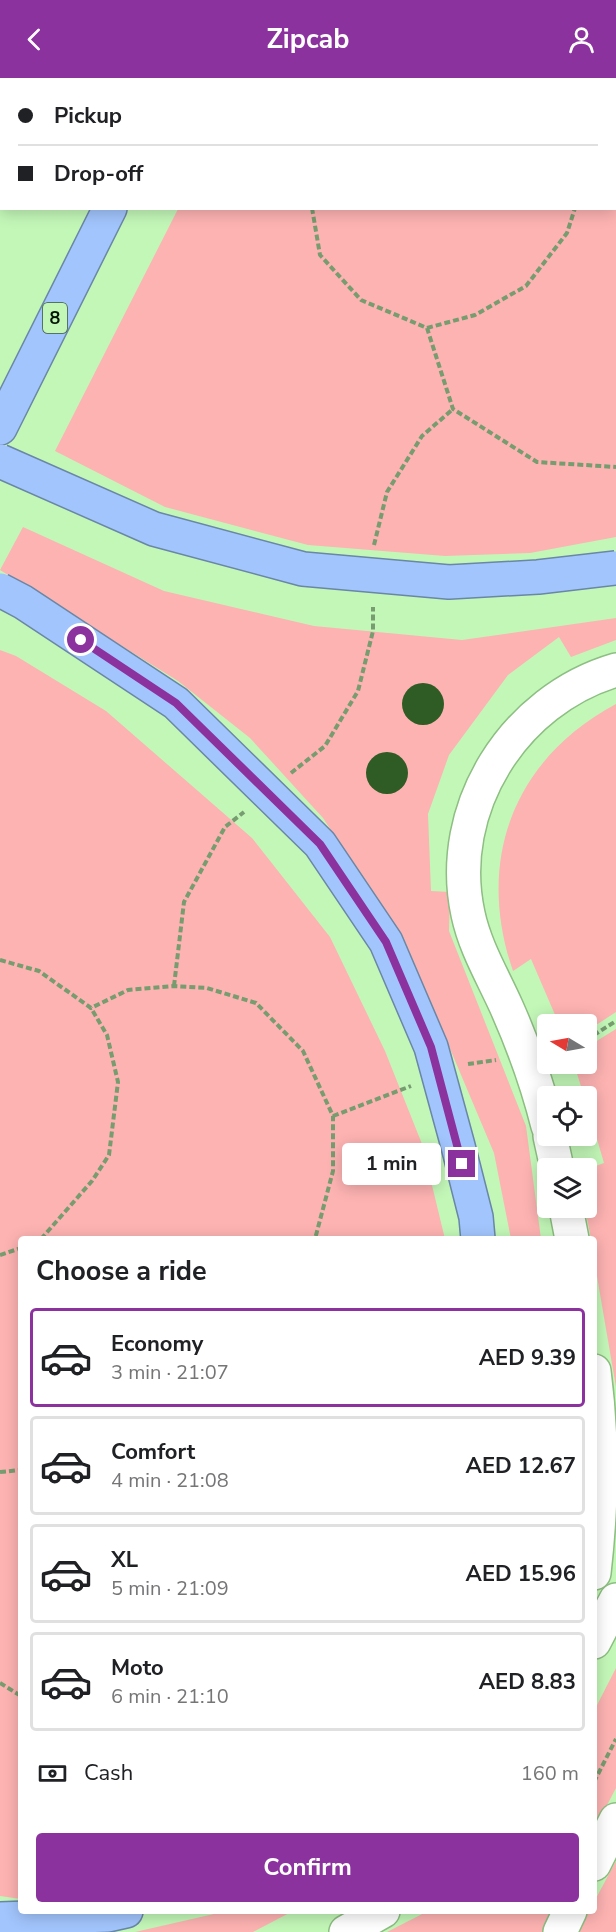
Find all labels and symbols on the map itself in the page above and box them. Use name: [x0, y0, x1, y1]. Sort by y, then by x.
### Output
road number: 8: [43, 303, 67, 333]
route start: [67, 626, 94, 653]
north arrow: [537, 1014, 597, 1074]
callout: 1 min: [342, 1143, 441, 1185]
route end: [448, 1150, 475, 1177]

